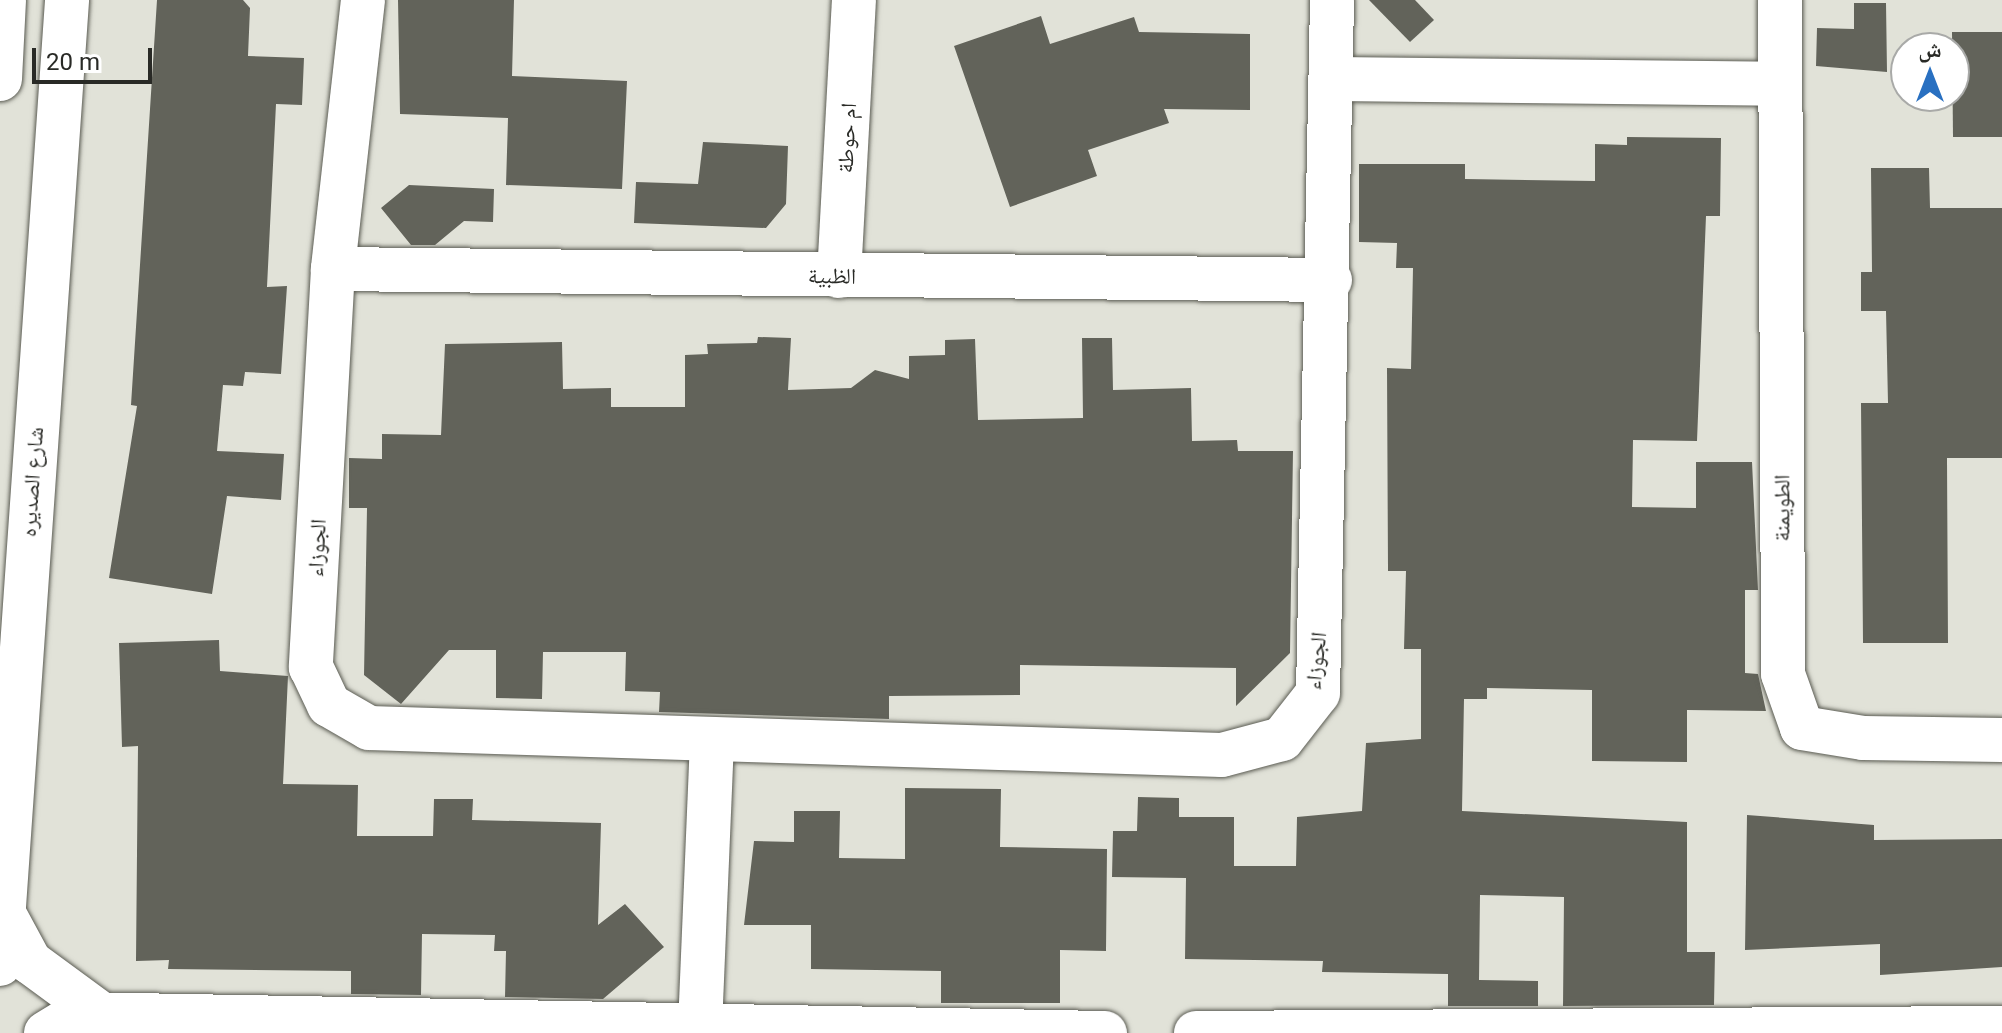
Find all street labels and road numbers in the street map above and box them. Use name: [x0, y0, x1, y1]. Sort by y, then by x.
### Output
street label: ام حوطة: [832, 102, 862, 174]
street label: الظبية: [808, 262, 856, 290]
street label: شارع الصديره: [15, 426, 49, 538]
street label: الطويمنة: [1769, 474, 1795, 542]
street label: الجوزاء: [302, 518, 332, 578]
street label: الجوزاء: [1300, 631, 1332, 691]

